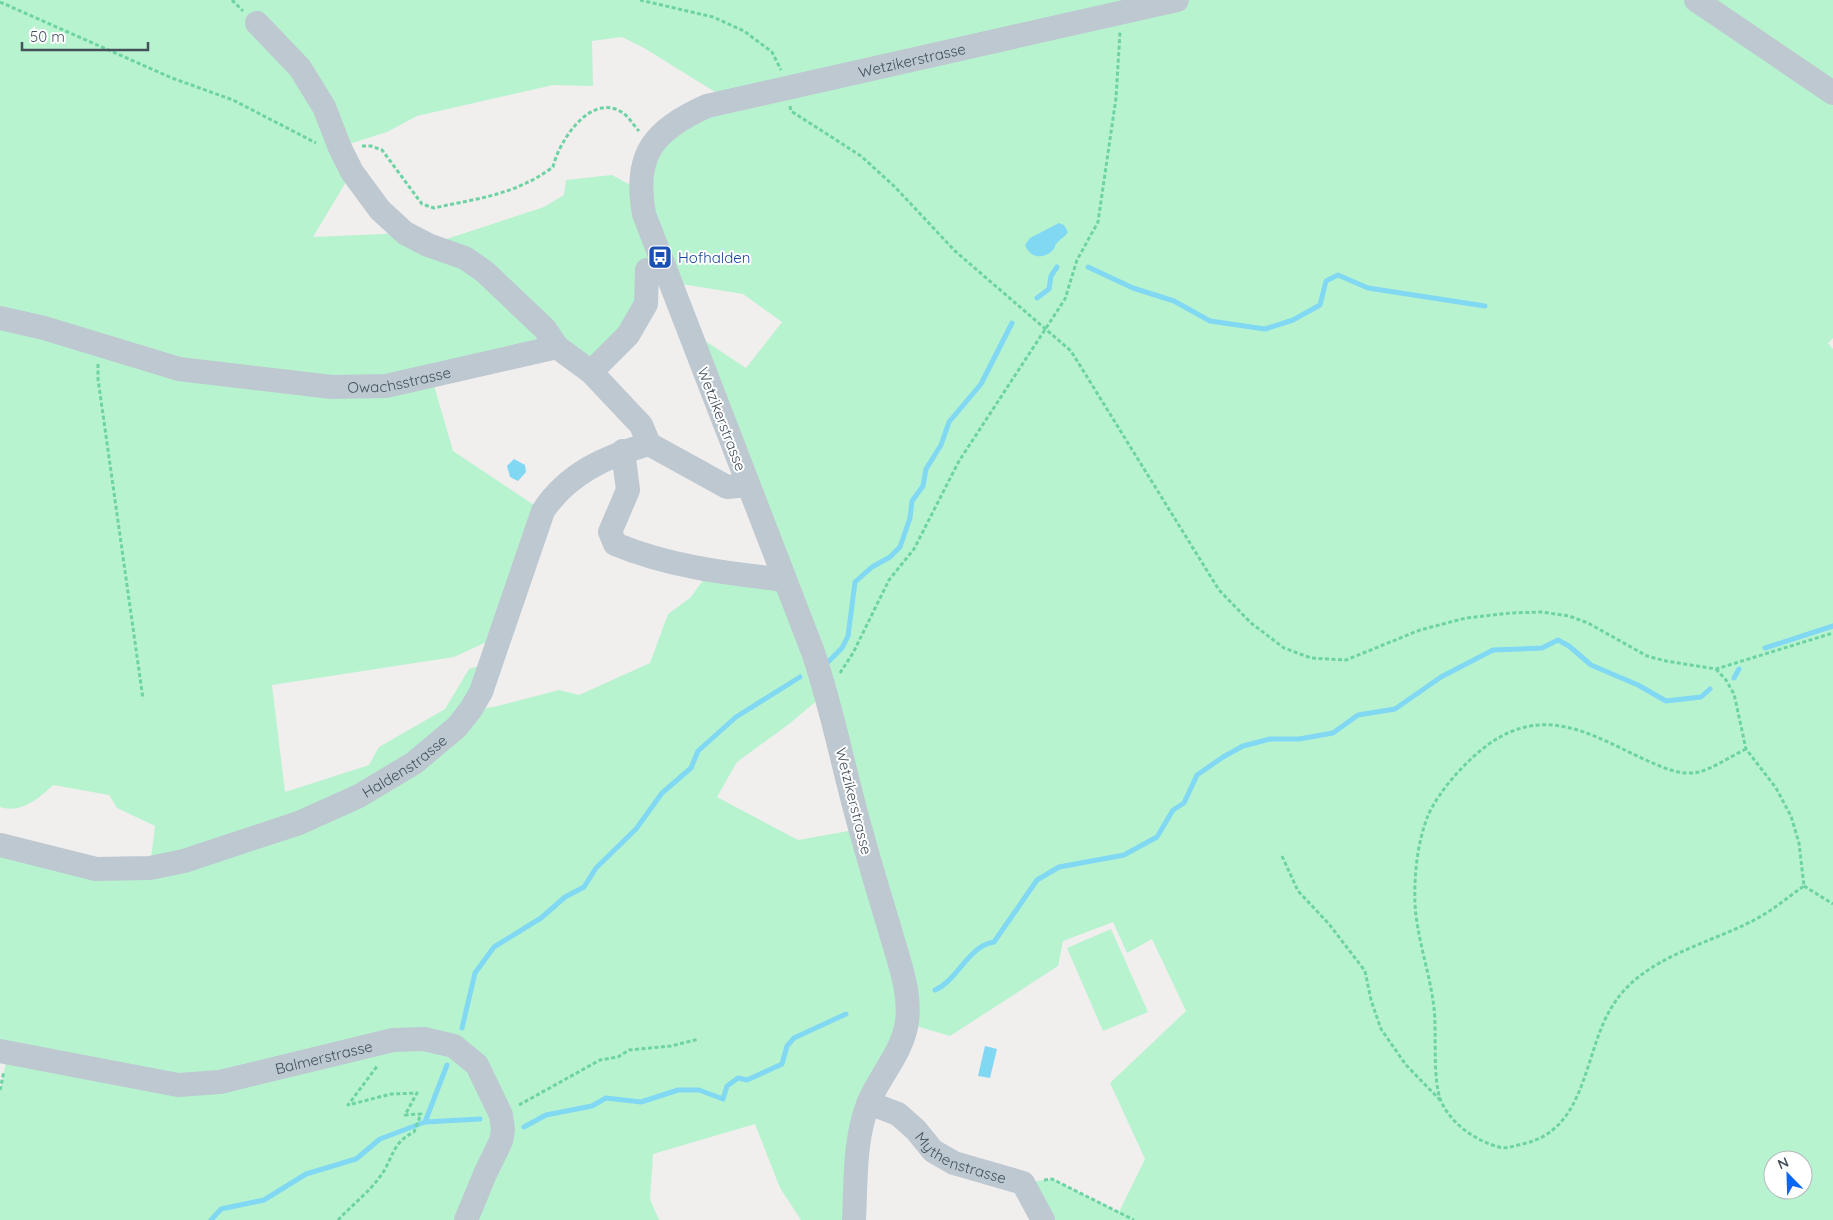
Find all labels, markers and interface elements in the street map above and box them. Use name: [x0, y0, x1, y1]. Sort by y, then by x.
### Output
scale bar: [22, 20, 149, 52]
text: 50 m: [30, 27, 65, 46]
street label: Wetzikerstrasse: [856, 38, 967, 81]
bus stop icon: Hofhalden: [647, 244, 673, 270]
place label: Hofhalden: [678, 248, 750, 267]
street label: Owachsstrasse: [347, 362, 453, 396]
street label: Wetzikerstrasse: [694, 364, 750, 474]
street label: Haldenstrasse: [358, 730, 451, 802]
street label: Wetzikerstrasse: [832, 746, 876, 856]
street label: Balmerstrasse: [273, 1036, 374, 1078]
street label: Mythenstrasse: [911, 1127, 1009, 1187]
north arrow: [1763, 1150, 1813, 1200]
text: N: [1775, 1153, 1791, 1173]

